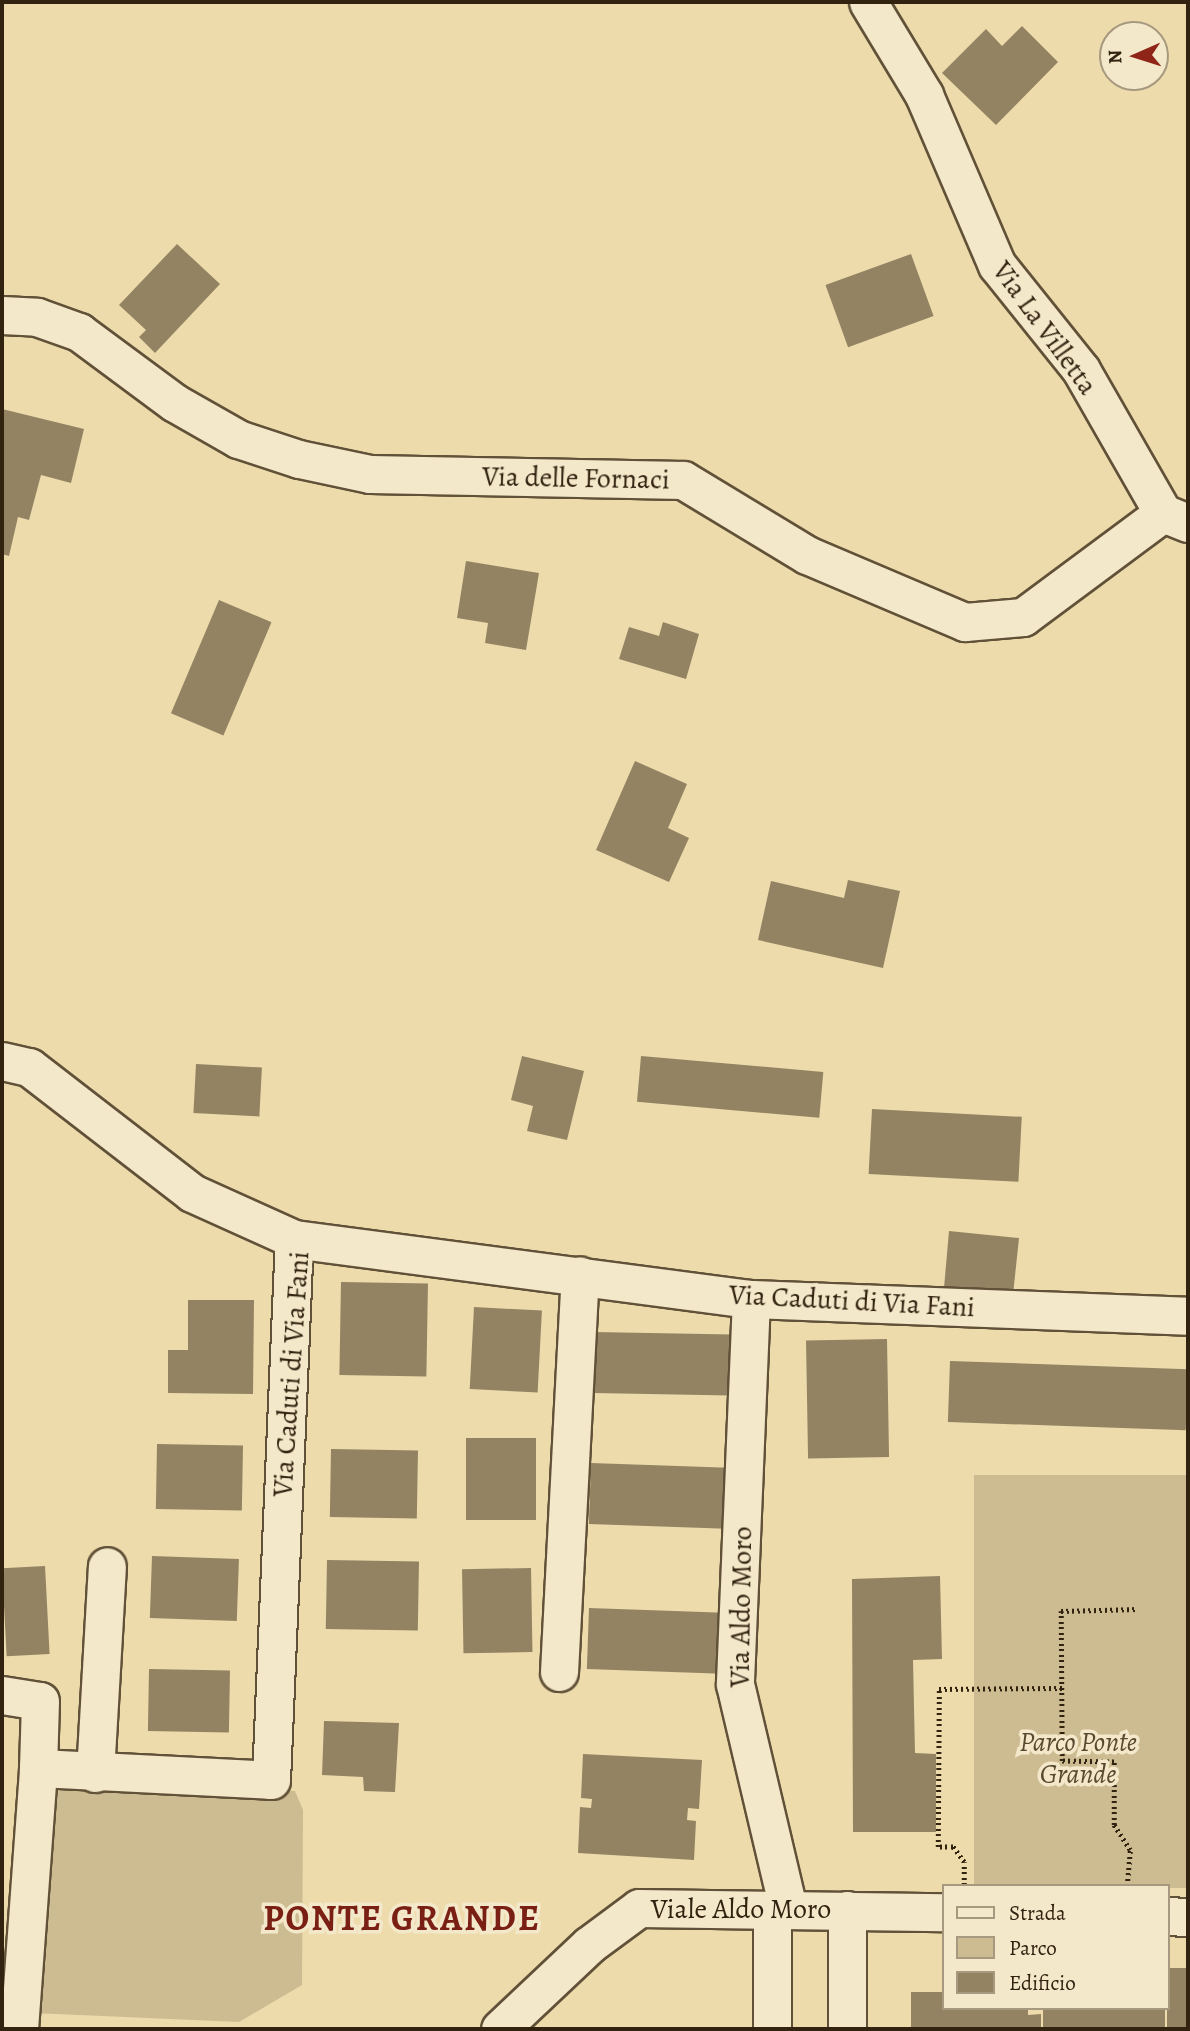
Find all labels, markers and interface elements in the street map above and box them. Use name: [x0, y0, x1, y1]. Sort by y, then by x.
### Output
north arrow: [1099, 21, 1169, 91]
text: N: [1102, 49, 1128, 65]
street label: Via La Villetta: [985, 255, 1105, 401]
street label: Via delle Fornaci: [482, 460, 670, 496]
street label: Via Caduti di Via Fani: [266, 1250, 316, 1498]
street label: Via Caduti di Via Fani: [728, 1278, 976, 1324]
street label: Via Aldo Moro: [723, 1526, 759, 1688]
park label: Parco Ponte Grande: [1019, 1725, 1137, 1791]
legend: [942, 1884, 1169, 2010]
street label: Viale Aldo Moro: [651, 1892, 831, 1926]
district label: PONTE GRANDE: [265, 1897, 539, 1939]
text: Strada: [1009, 1899, 1066, 1927]
text: Parco: [1009, 1934, 1057, 1962]
text: Edificio: [1009, 1969, 1076, 1997]

